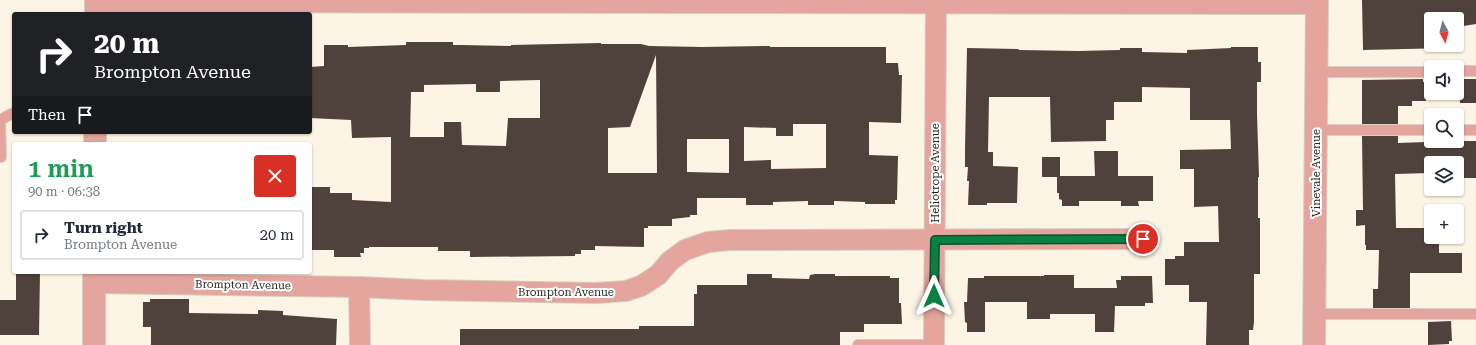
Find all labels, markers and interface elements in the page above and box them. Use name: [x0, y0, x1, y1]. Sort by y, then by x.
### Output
north arrow: [1424, 12, 1464, 52]
map controls: [1424, 12, 1464, 244]
text: 20 m: [94, 27, 159, 60]
icon: right: [28, 28, 80, 80]
button: sound: [1424, 60, 1464, 100]
text: Brompton Avenue: [94, 61, 251, 82]
icon: arrive: [74, 104, 96, 126]
text: Then: [28, 106, 66, 124]
button: search: [1424, 108, 1464, 148]
street label: Heliotrope Avenue: [929, 123, 942, 223]
street label: Vinevale Avenue: [1310, 129, 1323, 217]
text: 1 min: [28, 155, 94, 183]
button: close: [254, 155, 296, 197]
button: layers: [1424, 156, 1464, 196]
text: 90 m · 06:38: [28, 184, 100, 199]
button: +: [1424, 204, 1464, 244]
text: Turn right: [64, 219, 143, 237]
pin: [1126, 222, 1160, 256]
icon: right: [30, 224, 52, 246]
text: 20 m: [260, 226, 294, 244]
icon: arrive: [1132, 228, 1154, 250]
text: Brompton Avenue: [64, 237, 177, 252]
position arrow: [913, 275, 955, 317]
street label: Brompton Avenue: [195, 278, 291, 292]
street label: Brompton Avenue: [518, 286, 614, 299]

